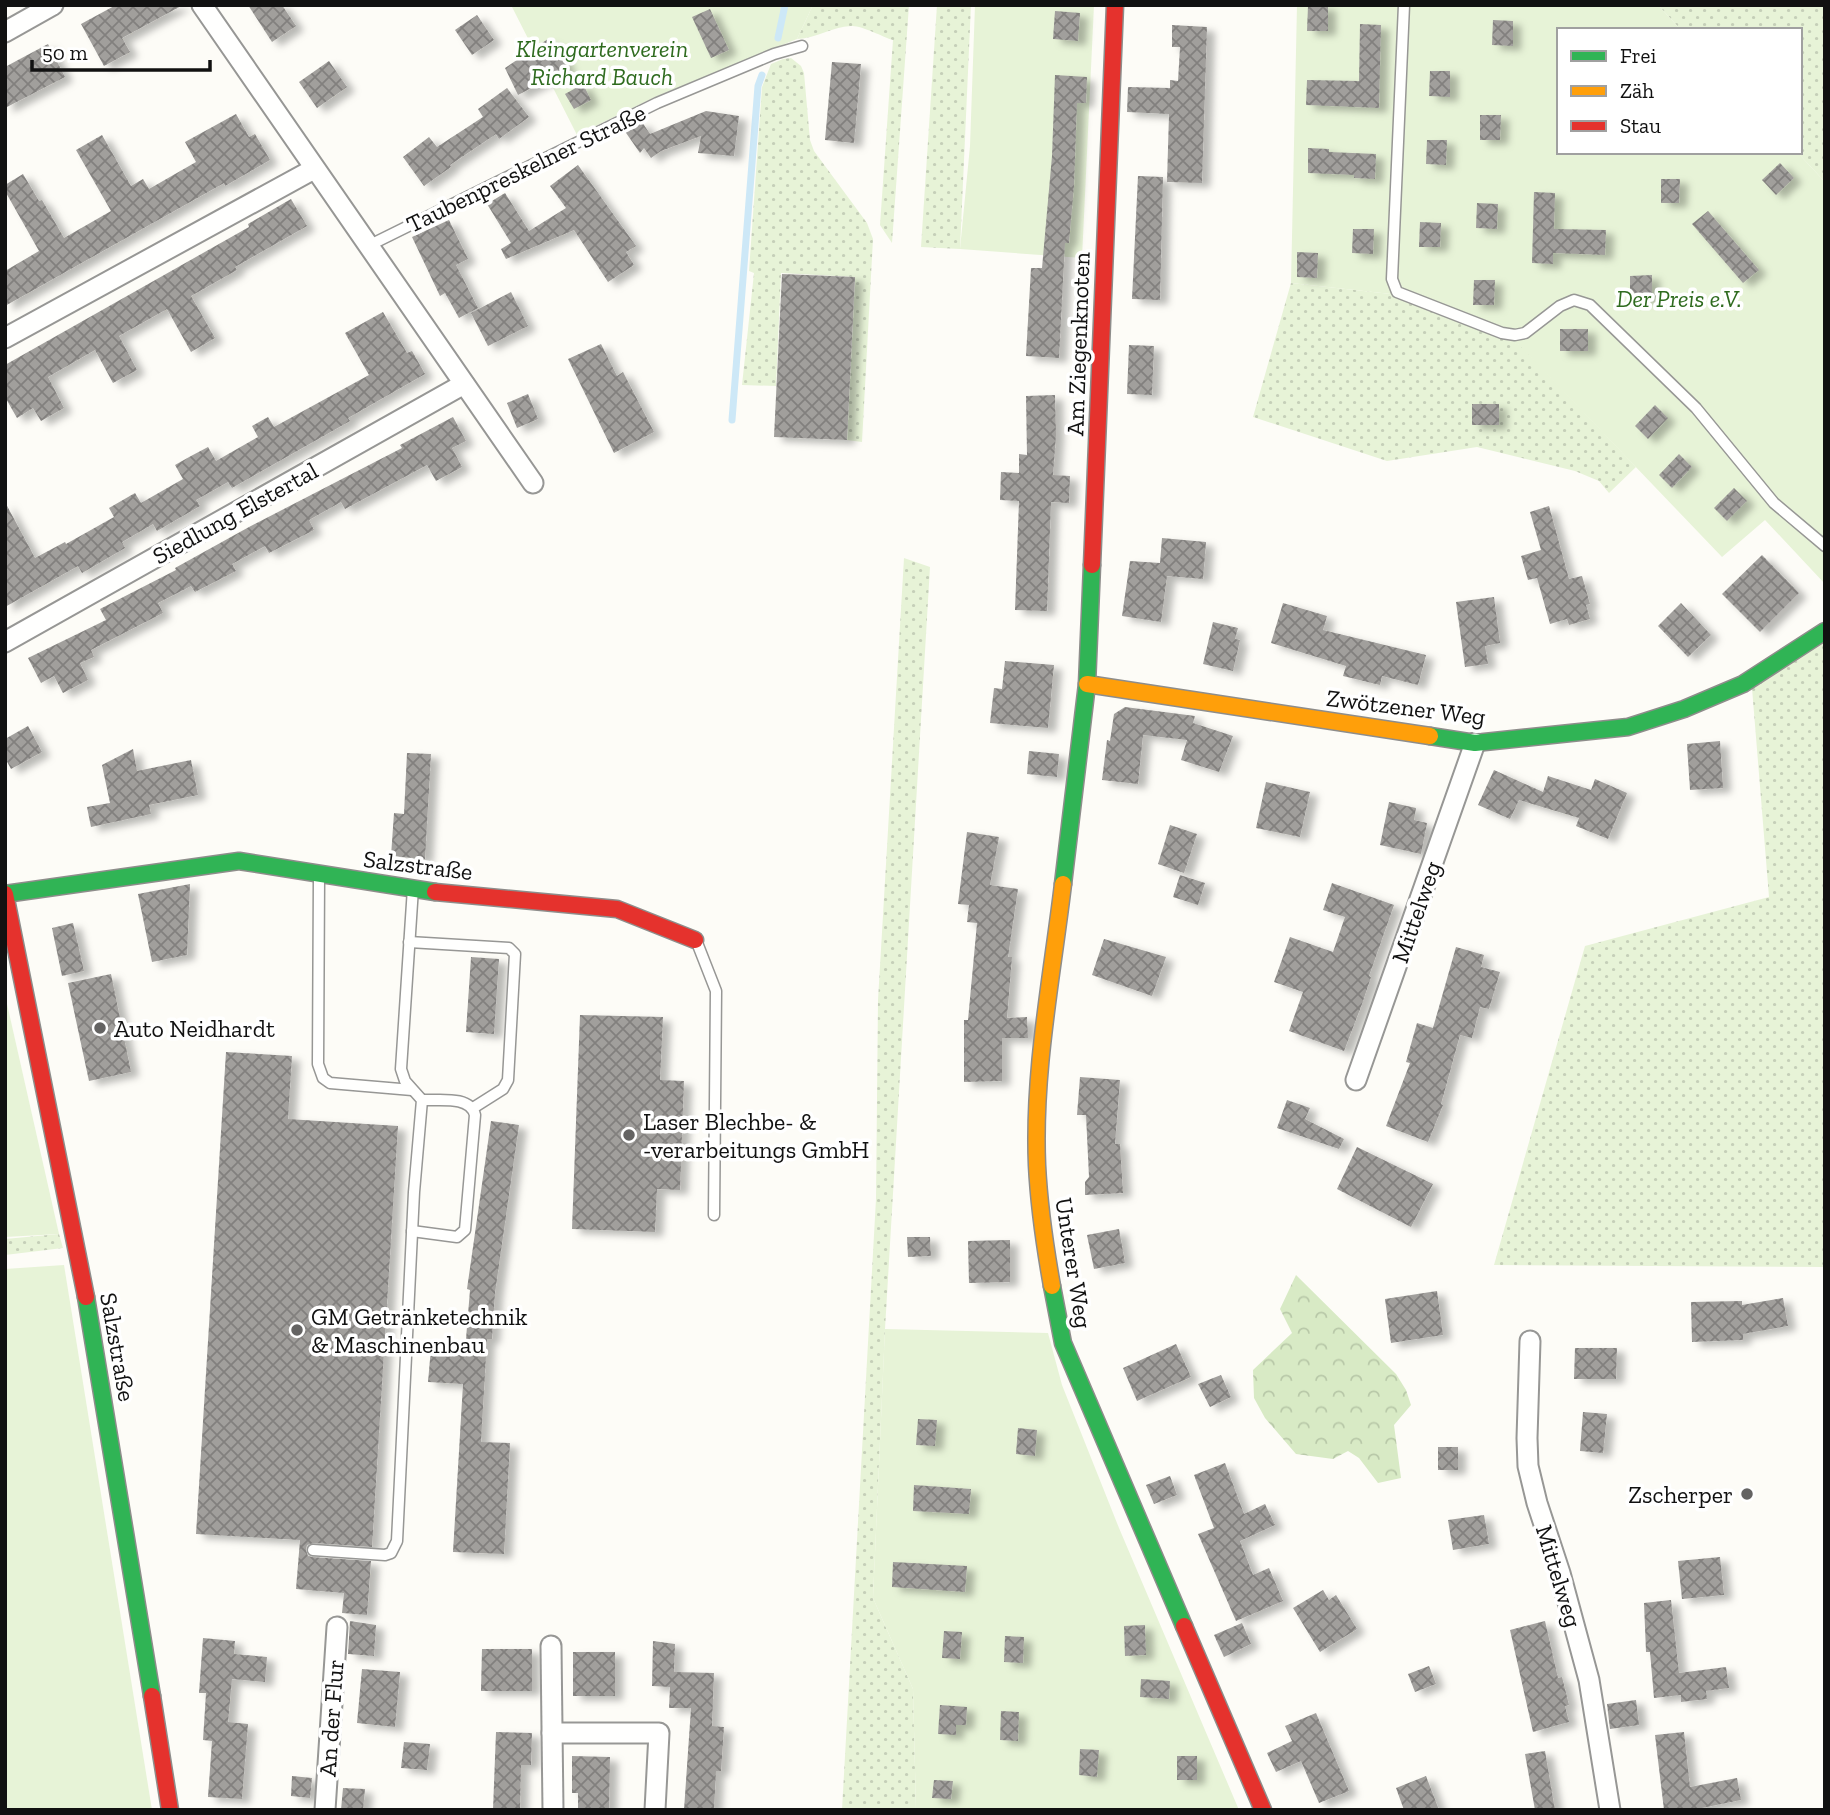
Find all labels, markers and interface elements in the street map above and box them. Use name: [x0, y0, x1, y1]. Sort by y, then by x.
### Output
scale bar: [32, 28, 210, 72]
legend: [1557, 28, 1802, 154]
park label: Kleingartenverein Richard Bauch: [516, 34, 688, 91]
text: 50 m: [42, 40, 88, 65]
text: Frei: [1620, 43, 1656, 68]
text: Zäh: [1620, 78, 1654, 103]
street label: Taubenpreskelner Straße: [402, 97, 650, 239]
text: Stau: [1620, 113, 1661, 138]
street label: Am Ziegenknoten: [1060, 251, 1096, 437]
park label: Der Preis e.V.: [1616, 284, 1742, 313]
street label: Siedlung Elstertal: [147, 456, 323, 570]
street label: Zwötzener Weg: [1325, 683, 1487, 731]
street label: Salzstraße: [362, 844, 474, 886]
street label: Mittelweg: [1385, 857, 1447, 967]
place label: Auto Neidhardt: [114, 1014, 275, 1043]
marker: Auto Neidhardt: [92, 1020, 108, 1036]
place label: Laser Blechbe- & -verarbeitungs GmbH: [643, 1107, 869, 1164]
marker: Laser Blechbe- & -verarbeitungs GmbH: [621, 1127, 637, 1143]
street label: Unterer Weg: [1049, 1196, 1099, 1330]
street label: Salzstraße: [94, 1290, 142, 1404]
place label: GM Getränketechnik & Maschinenbau: [311, 1302, 528, 1359]
marker: GM Getränketechnik & Maschinenbau: [289, 1322, 305, 1338]
place label: Zscherper: [1628, 1480, 1733, 1509]
marker: Zscherper: [1739, 1486, 1755, 1502]
street label: Mittelweg: [1530, 1521, 1588, 1631]
street label: An der Flur: [312, 1658, 350, 1778]

